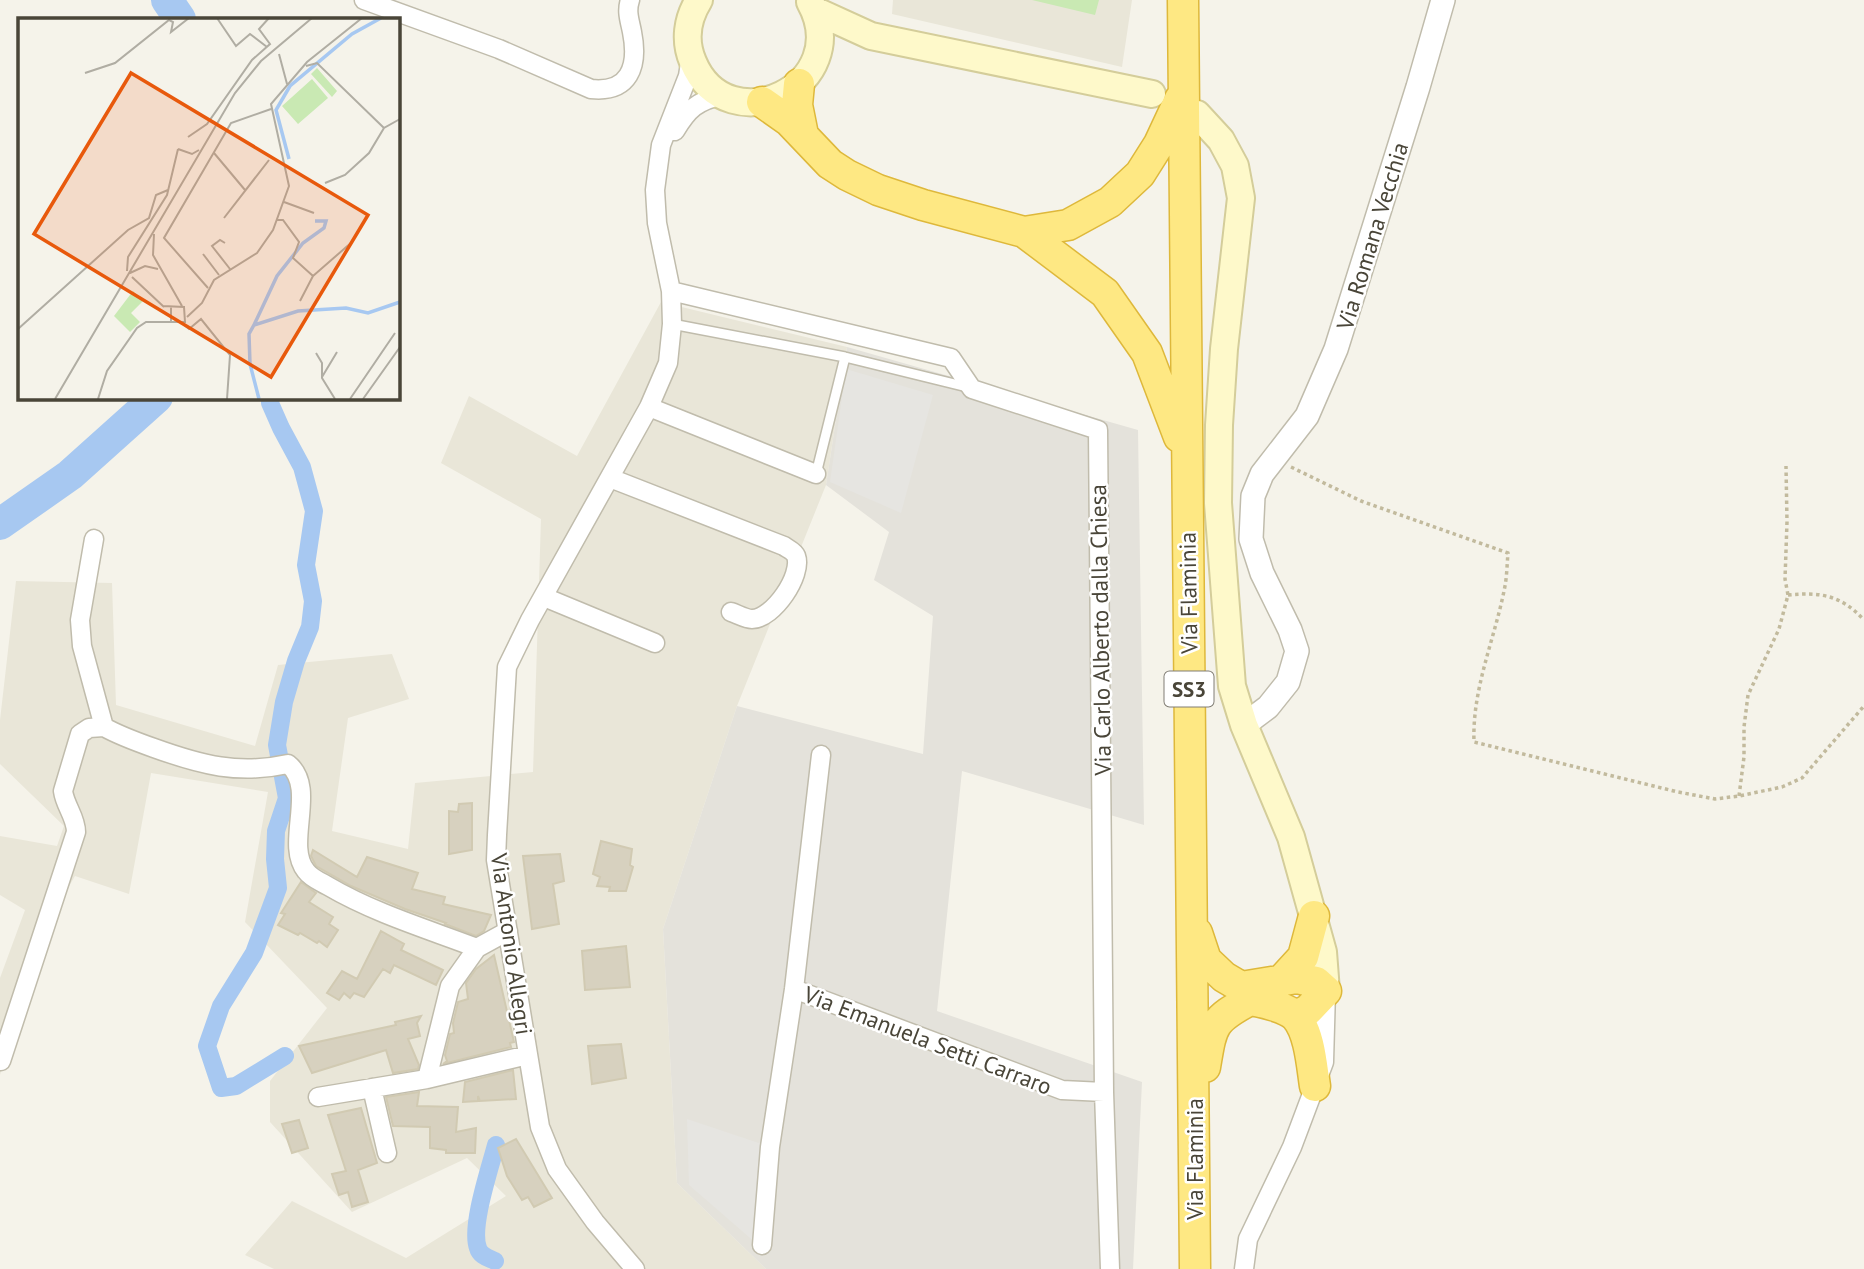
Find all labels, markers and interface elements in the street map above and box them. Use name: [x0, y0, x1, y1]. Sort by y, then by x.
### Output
inset map: [18, 18, 399, 399]
street label: Via Romana Vecchia: [1329, 139, 1414, 334]
street label: Via Carlo Alberto dalla Chiesa: [1083, 484, 1117, 777]
street label: Via Flaminia: [1172, 532, 1204, 655]
road number: SS3: [1164, 672, 1214, 706]
street label: Via Antonio Allegri: [485, 850, 539, 1037]
street label: Via Emanuela Setti Carraro: [799, 979, 1056, 1101]
street label: Via Flaminia: [1180, 1098, 1209, 1221]

